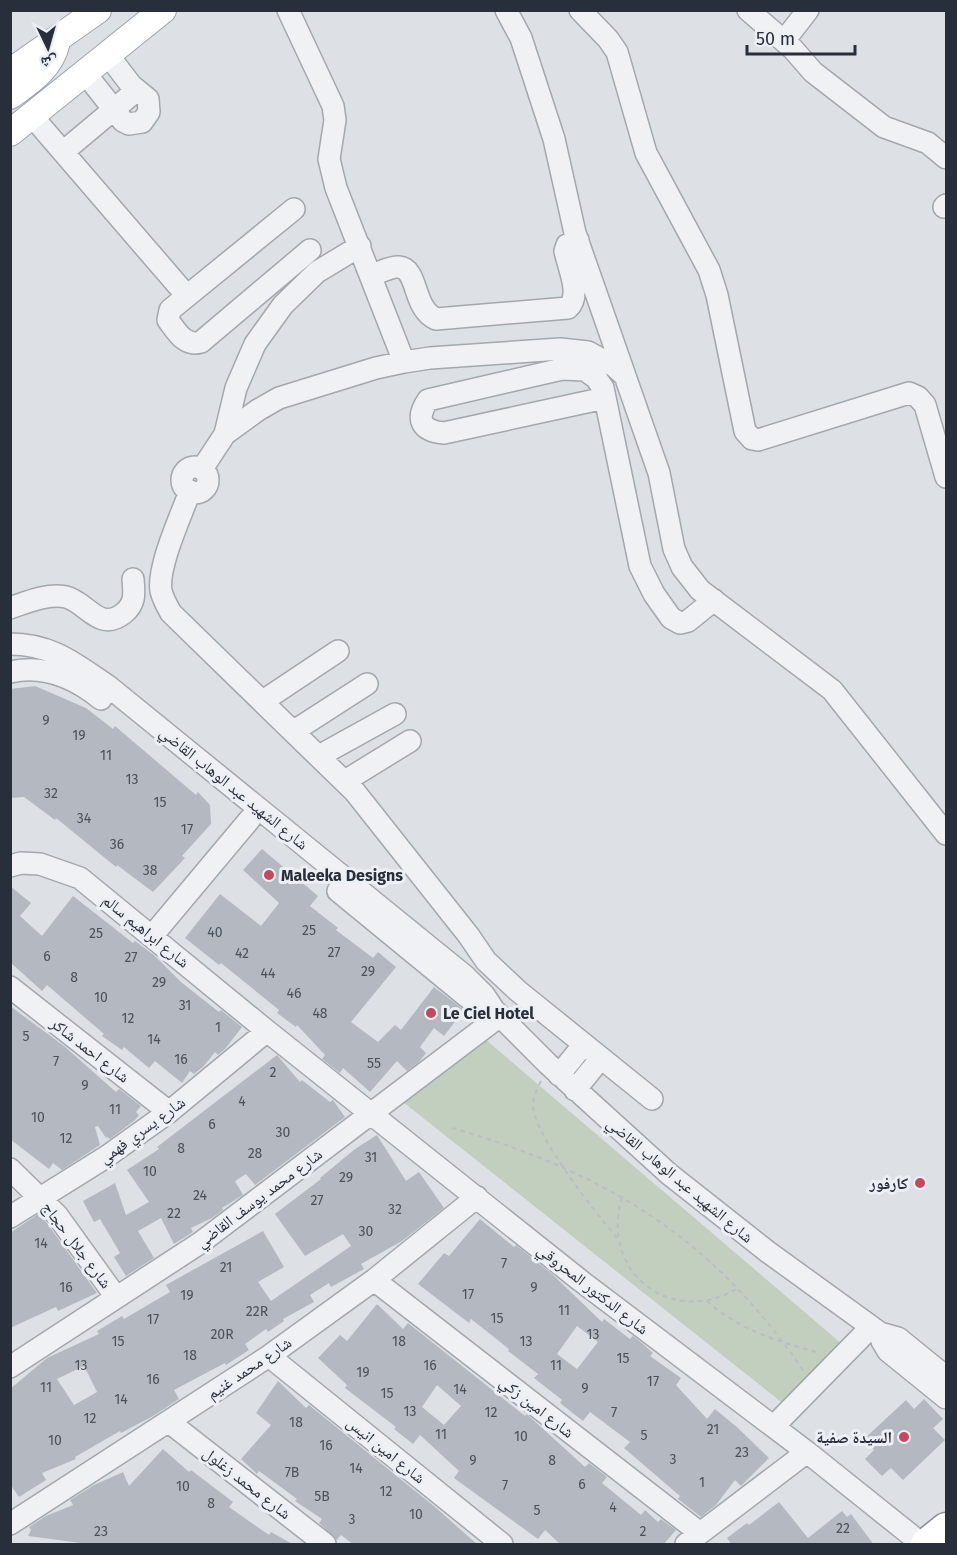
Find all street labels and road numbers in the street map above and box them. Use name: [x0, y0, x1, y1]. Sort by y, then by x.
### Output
street label: شارع الشهيد عبد الوهاب القاضي: [154, 722, 312, 856]
street label: شارع ابراهيم سالم: [98, 890, 193, 973]
street label: شارع احمد شاكر: [45, 1013, 133, 1087]
street label: شارع يسري فهمي: [95, 1092, 191, 1170]
street label: شارع الشهيد عبد الوهاب القاضي: [601, 1113, 757, 1249]
street label: شارع محمد يوسف القاضي: [192, 1144, 328, 1254]
street label: شارع جلال حجاج: [37, 1198, 116, 1293]
street label: شارع الدكتور المحروقي: [532, 1240, 652, 1341]
street label: شارع محمد غنيم: [203, 1333, 296, 1404]
street label: شارع امين زكي: [494, 1372, 578, 1444]
street label: شارع امين انيس: [342, 1413, 429, 1488]
street label: شارع محمد زغلول: [199, 1443, 295, 1524]

